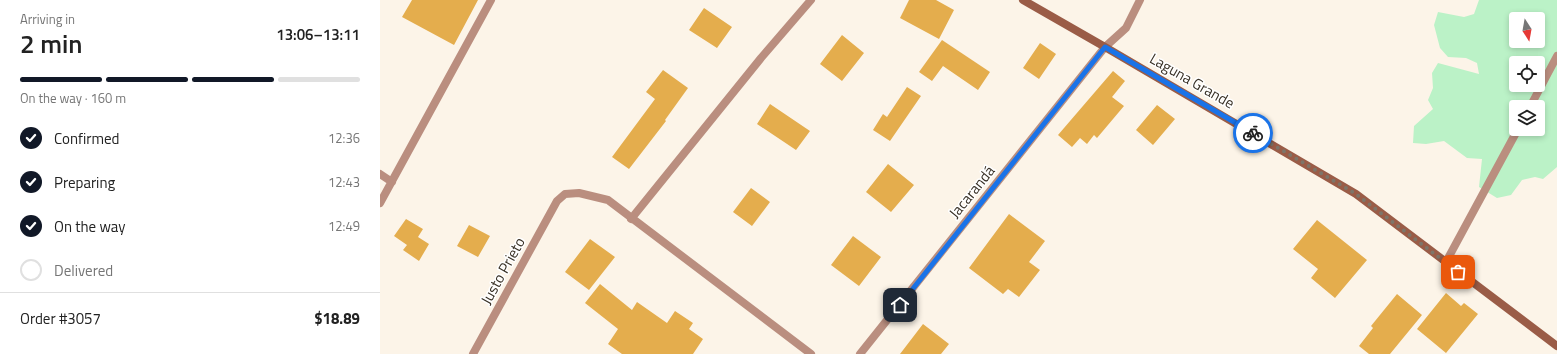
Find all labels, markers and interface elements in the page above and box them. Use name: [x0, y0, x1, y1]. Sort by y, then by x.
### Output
text: Arriving in: [20, 9, 75, 29]
north arrow: [1509, 12, 1545, 48]
map controls: [1509, 12, 1545, 136]
text: 13:06–13:11: [276, 23, 360, 46]
text: 2 min: [20, 24, 83, 63]
street label: Laguna Grande: [1145, 47, 1239, 114]
button: locate: [1509, 56, 1545, 92]
text: On the way · 160 m: [20, 88, 126, 108]
button: layers: [1509, 100, 1545, 136]
courier: [1233, 113, 1273, 153]
icon: bike: [1242, 122, 1264, 144]
icon: check: [20, 127, 42, 149]
text: Confirmed: [54, 127, 119, 150]
text: 12:36: [328, 128, 360, 148]
street label: Jacarandá: [943, 160, 1000, 223]
icon: check: [20, 171, 42, 193]
text: Preparing: [54, 171, 115, 194]
text: 12:43: [328, 172, 360, 192]
icon: check: [20, 215, 42, 237]
text: On the way: [54, 215, 126, 238]
text: 12:49: [328, 216, 360, 236]
street label: Justo Prieto: [475, 233, 531, 309]
pin: [1441, 255, 1475, 289]
text: Delivered: [54, 259, 113, 282]
icon: bag: [1447, 261, 1469, 283]
pin: [883, 288, 917, 322]
icon: home: [889, 294, 911, 316]
text: Order #3057: [20, 307, 101, 330]
text: $18.89: [314, 307, 360, 330]

